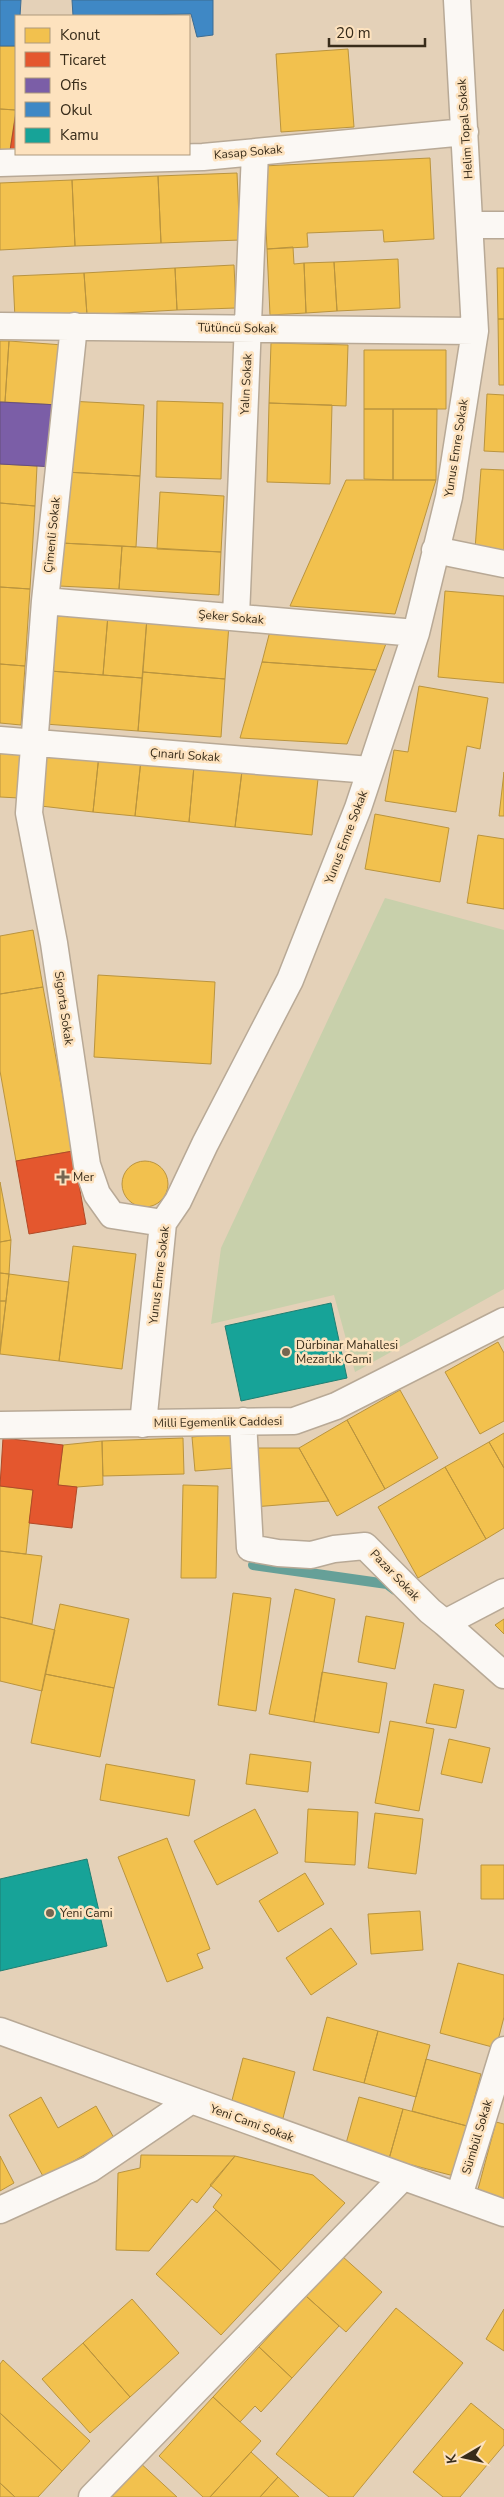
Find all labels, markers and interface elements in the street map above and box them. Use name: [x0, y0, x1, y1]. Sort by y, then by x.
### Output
legend: [15, 15, 190, 155]
scale bar: [329, 15, 425, 47]
text: 20 m: [336, 23, 371, 43]
text: Konut: [60, 25, 100, 45]
text: Ticaret: [60, 50, 107, 70]
text: Ofis: [60, 75, 87, 95]
street label: Helim Topal Sokak: [453, 77, 476, 180]
text: Okul: [60, 100, 92, 120]
text: Kamu: [60, 125, 99, 145]
street label: Kasap Sokak: [213, 141, 284, 163]
street label: Tütüncü Sokak: [198, 319, 277, 337]
street label: Yalın Sokak: [236, 352, 256, 416]
street label: Yunus Emre Sokak: [440, 397, 472, 499]
street label: Çimenli Sokak: [40, 495, 64, 574]
street label: Şeker Sokak: [198, 606, 265, 628]
street label: Çınarlı Sokak: [149, 745, 222, 765]
street label: Yunus Emre Sokak: [320, 787, 372, 887]
street label: Sigorta Sokak: [51, 970, 77, 1047]
place label: Mer: [73, 1169, 95, 1185]
marker: Mer: [57, 1171, 69, 1183]
street label: Yunus Emre Sokak: [145, 1224, 173, 1326]
place label: Dürbinar Mahallesi Mezarlık Cami: [296, 1337, 398, 1367]
marker: Dürbinar Mahallesi Mezarlık Cami: [280, 1346, 292, 1358]
street label: Milli Egemenlik Caddesi: [154, 1413, 282, 1431]
street label: Pazar Sokak: [367, 1546, 424, 1605]
place label: Yeni Cami: [59, 1905, 113, 1921]
marker: Yeni Cami: [44, 1907, 56, 1919]
street label: Sümbül Sokak: [458, 2097, 496, 2176]
street label: Yeni Cami Sokak: [207, 2100, 297, 2146]
north arrow: [439, 2432, 489, 2482]
text: K: [441, 2452, 462, 2465]

